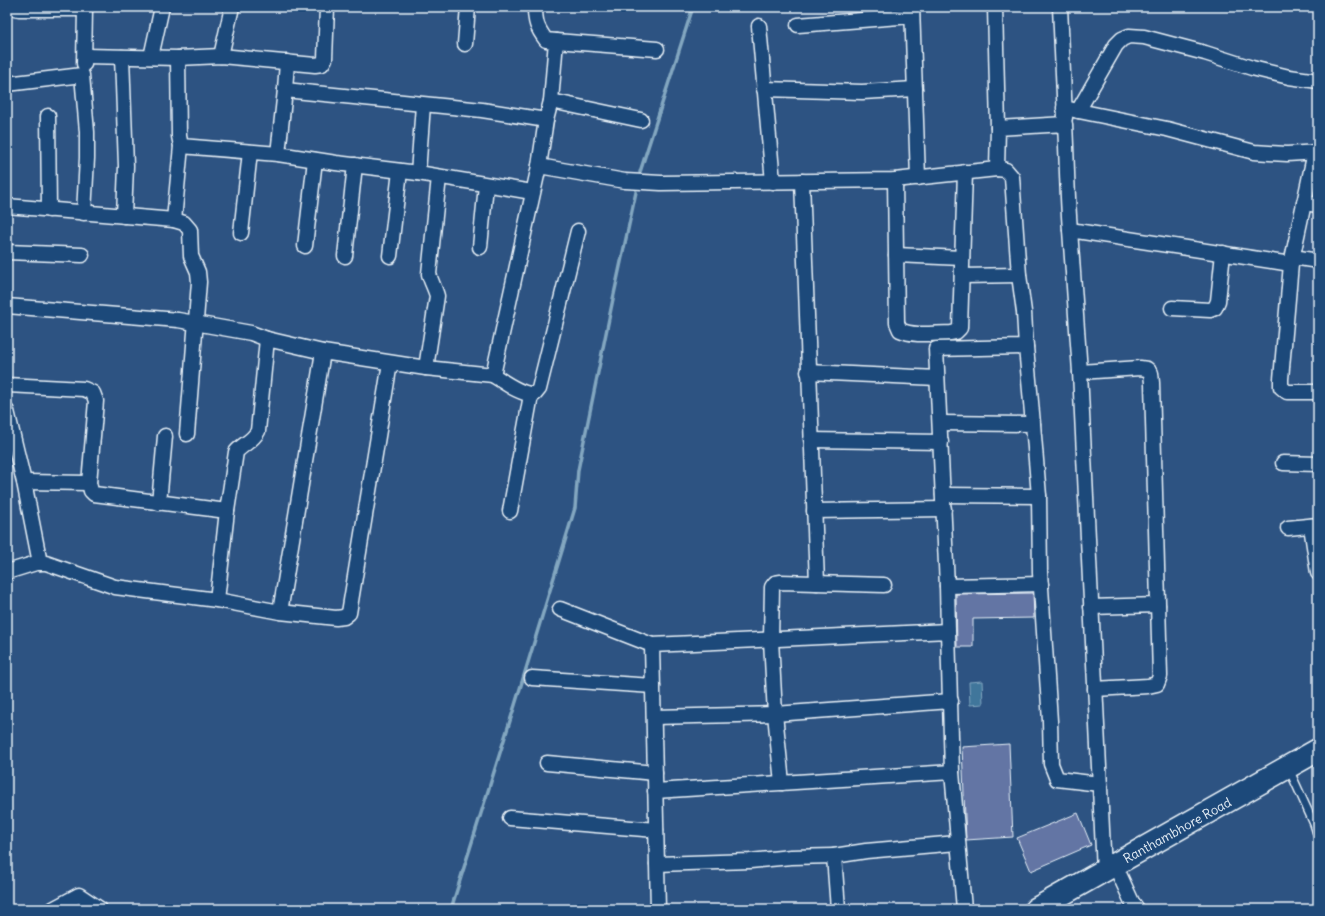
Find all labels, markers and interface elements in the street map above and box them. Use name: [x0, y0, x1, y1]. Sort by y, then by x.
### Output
street label: Ranthambhore Road: [1120, 793, 1235, 867]

